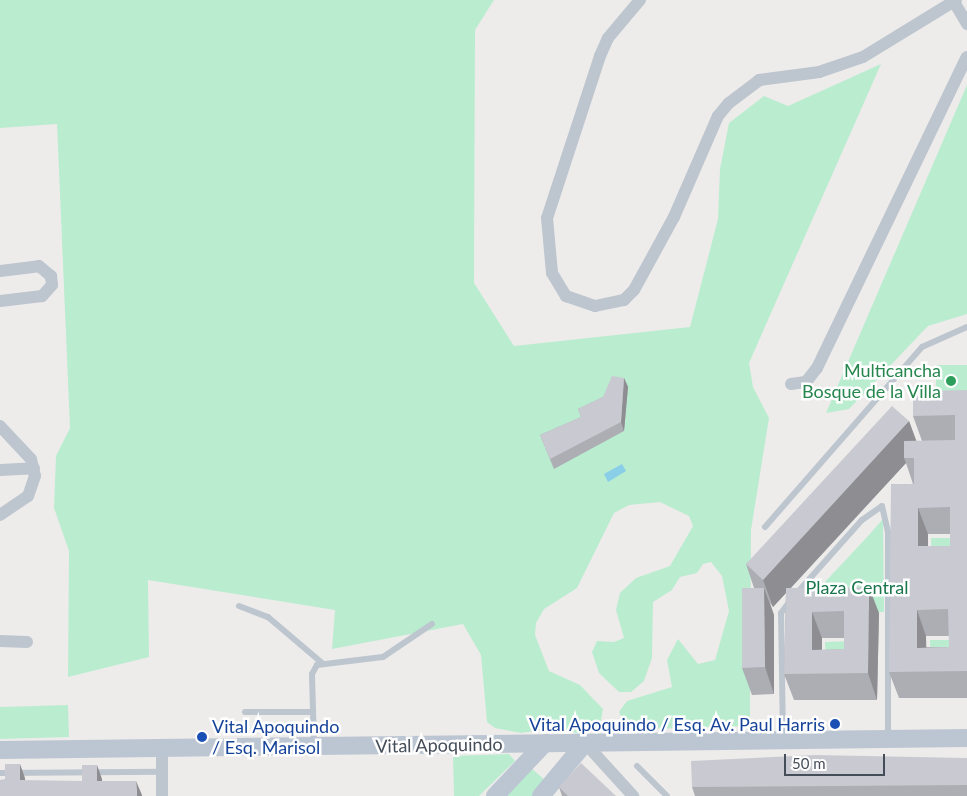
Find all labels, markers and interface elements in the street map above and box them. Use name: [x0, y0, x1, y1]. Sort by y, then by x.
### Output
place label: Multicancha Bosque de la Villa: [801, 360, 941, 402]
marker: Multicancha Bosque de la Villa: [945, 375, 957, 387]
park label: Plaza Central: [806, 576, 908, 598]
place label: Vital Apoquindo / Esq. Av. Paul Harris: [528, 713, 825, 735]
place label: Vital Apoquindo / Esq. Marisol: [212, 716, 340, 759]
marker: Vital Apoquindo / Esq. Av. Paul Harris: [829, 718, 841, 730]
marker: Vital Apoquindo / Esq. Marisol: [196, 731, 208, 743]
street label: Vital Apoquindo: [375, 733, 503, 757]
scale bar: [787, 744, 888, 776]
text: 50 m: [792, 754, 826, 772]

